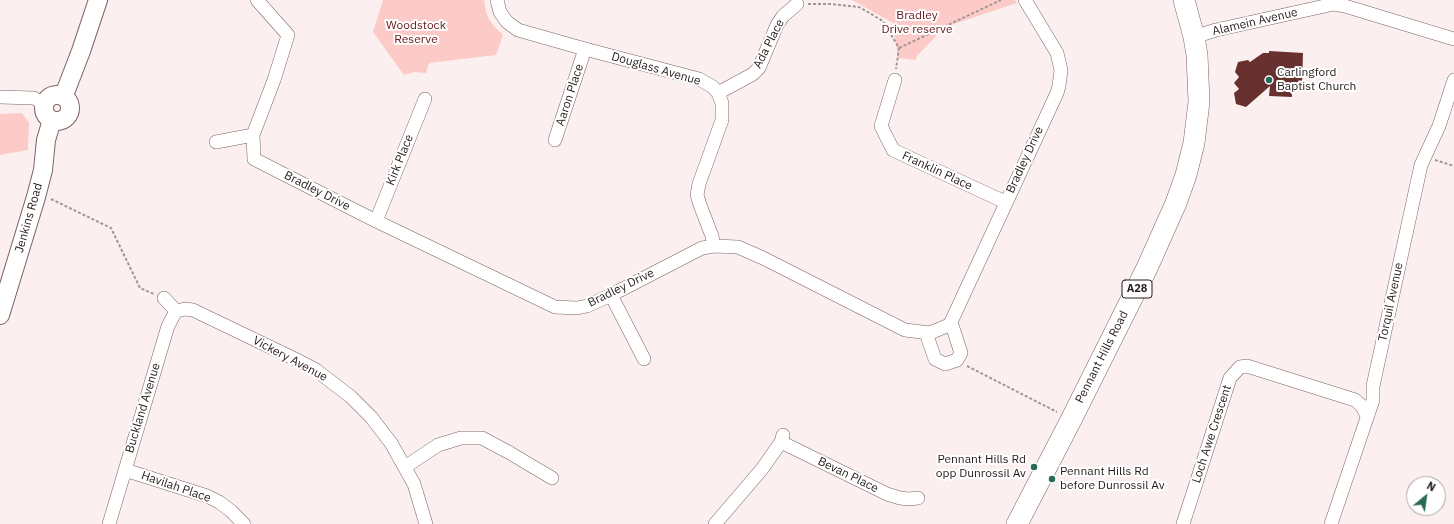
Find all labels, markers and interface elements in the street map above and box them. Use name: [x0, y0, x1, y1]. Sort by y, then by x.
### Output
street label: Alamein Avenue: [1211, 5, 1299, 39]
park label: Bradley Drive reserve: [882, 9, 952, 37]
street label: Ada Place: [750, 17, 788, 71]
park label: Woodstock Reserve: [386, 19, 446, 47]
street label: Douglass Avenue: [610, 49, 702, 89]
street label: Aaron Place: [553, 62, 587, 128]
place label: Carlingford Baptist Church: [1277, 66, 1356, 94]
marker: Carlingford Baptist Church: [1264, 75, 1274, 85]
street label: Bradley Drive: [1003, 124, 1047, 196]
street label: Kirk Place: [383, 132, 417, 188]
street label: Franklin Place: [900, 148, 974, 194]
street label: Bradley Drive: [282, 168, 352, 214]
street label: Jenkins Road: [12, 181, 46, 255]
street label: Torquil Avenue: [1376, 261, 1406, 343]
street label: Bradley Drive: [585, 266, 657, 310]
road number: A28: [1122, 280, 1152, 298]
street label: Pennant Hills Road: [1072, 308, 1132, 406]
street label: Vickery Avenue: [250, 333, 330, 385]
street label: Buckland Avenue: [122, 361, 164, 455]
street label: Loch Awe Crescent: [1189, 383, 1235, 485]
place label: Pennant Hills Rd opp Dunrossil Av: [936, 453, 1026, 481]
street label: Bevan Place: [815, 454, 881, 496]
marker: Pennant Hills Rd opp Dunrossil Av: [1029, 462, 1039, 472]
place label: Pennant Hills Rd before Dunrossil Av: [1060, 465, 1165, 493]
street label: Havilah Place: [139, 468, 213, 506]
marker: Pennant Hills Rd before Dunrossil Av: [1047, 474, 1057, 484]
north arrow: [1406, 476, 1446, 516]
text: N: [1424, 478, 1438, 494]

